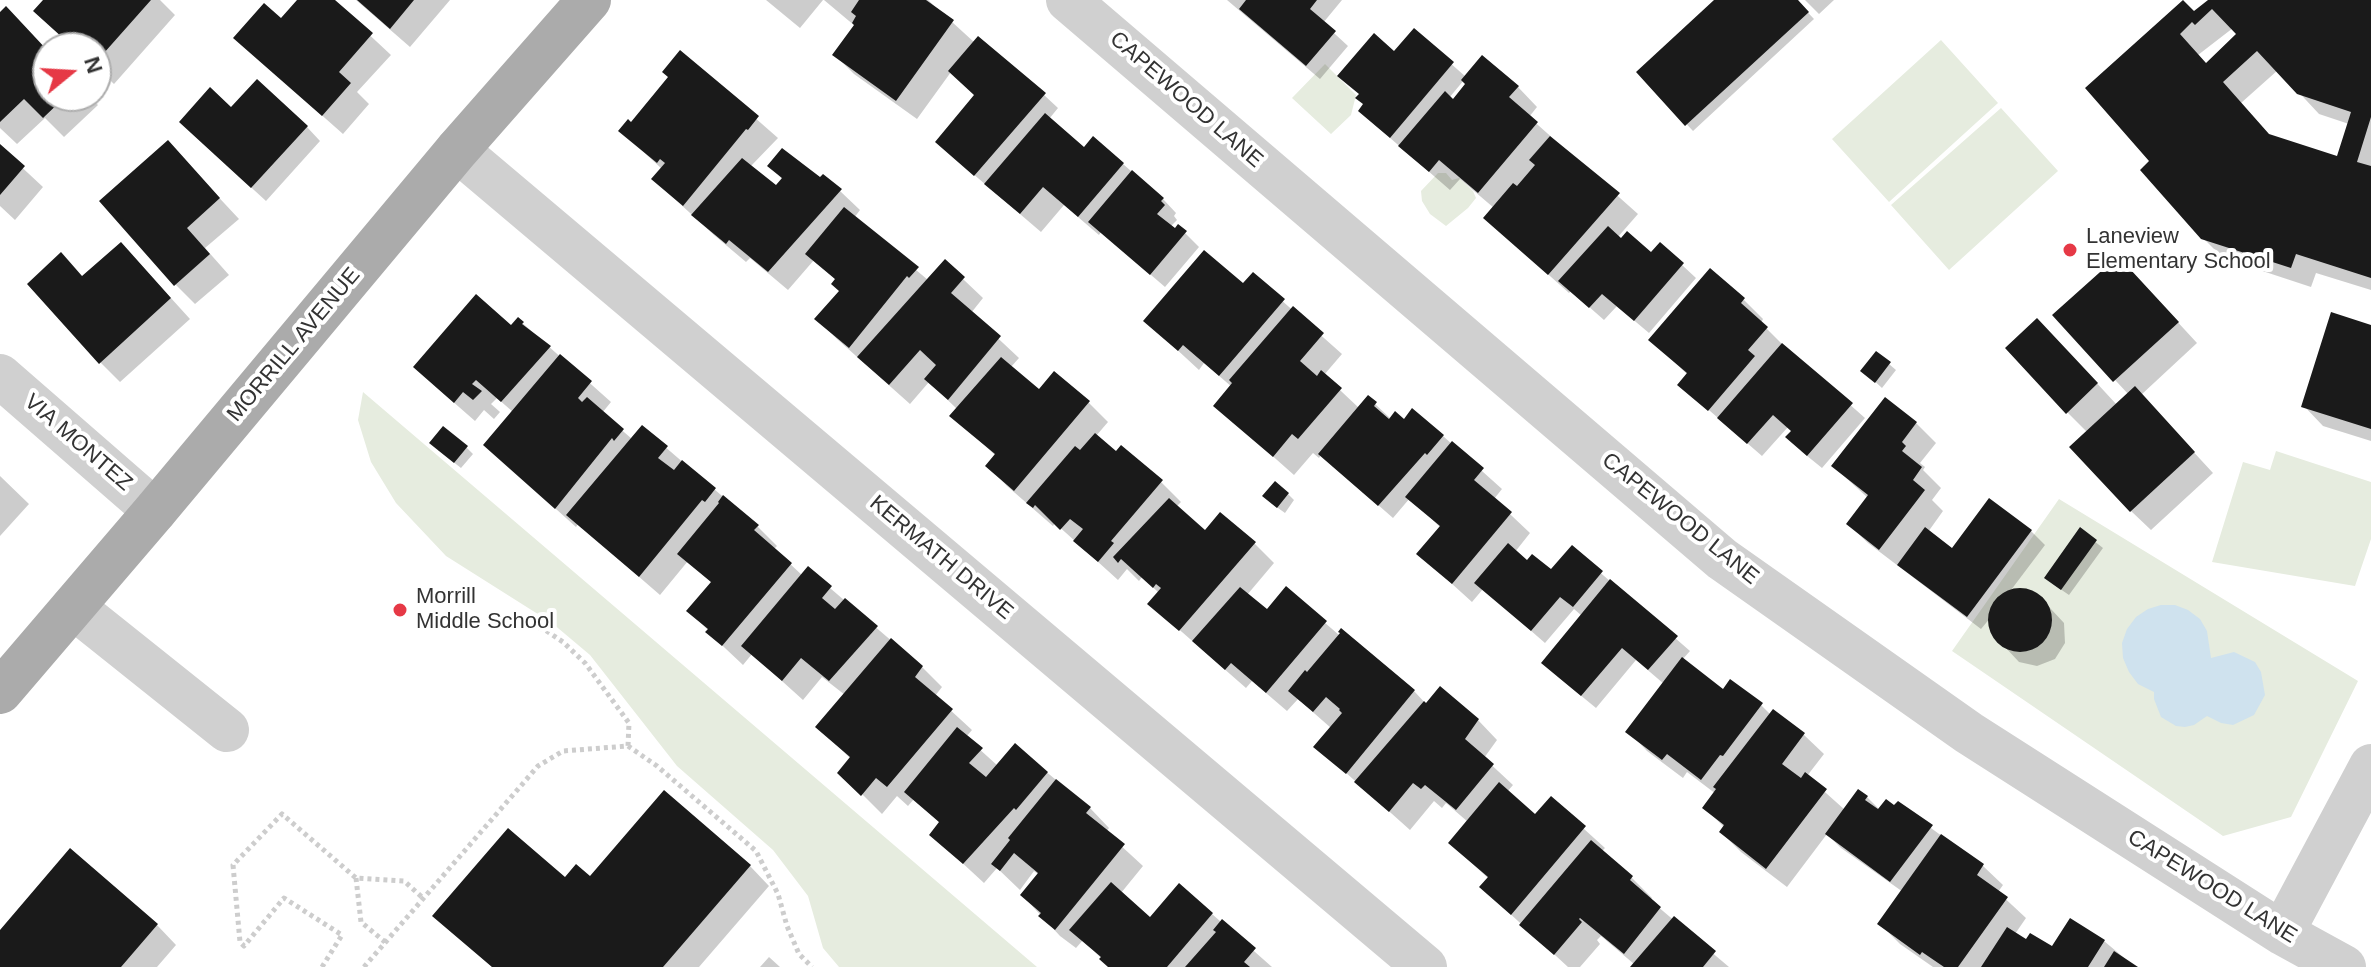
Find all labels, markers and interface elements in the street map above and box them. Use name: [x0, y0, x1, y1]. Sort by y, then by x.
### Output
street label: CAPEWOOD LANE: [1104, 26, 1268, 174]
north arrow: [32, 32, 112, 112]
text: N: [79, 54, 108, 76]
place label: Laneview Elementary School: [2086, 224, 2271, 276]
marker: Laneview Elementary School: [2061, 241, 2079, 259]
street label: MORRILL AVENUE: [222, 263, 366, 427]
street label: VIA MONTEZ: [19, 389, 137, 497]
street label: CAPEWOOD LANE: [1596, 448, 1764, 590]
street label: KERMATH DRIVE: [864, 490, 1018, 626]
place label: Morrill Middle School: [416, 584, 554, 636]
marker: Morrill Middle School: [391, 601, 409, 619]
street label: CAPEWOOD LANE: [2123, 824, 2301, 950]

